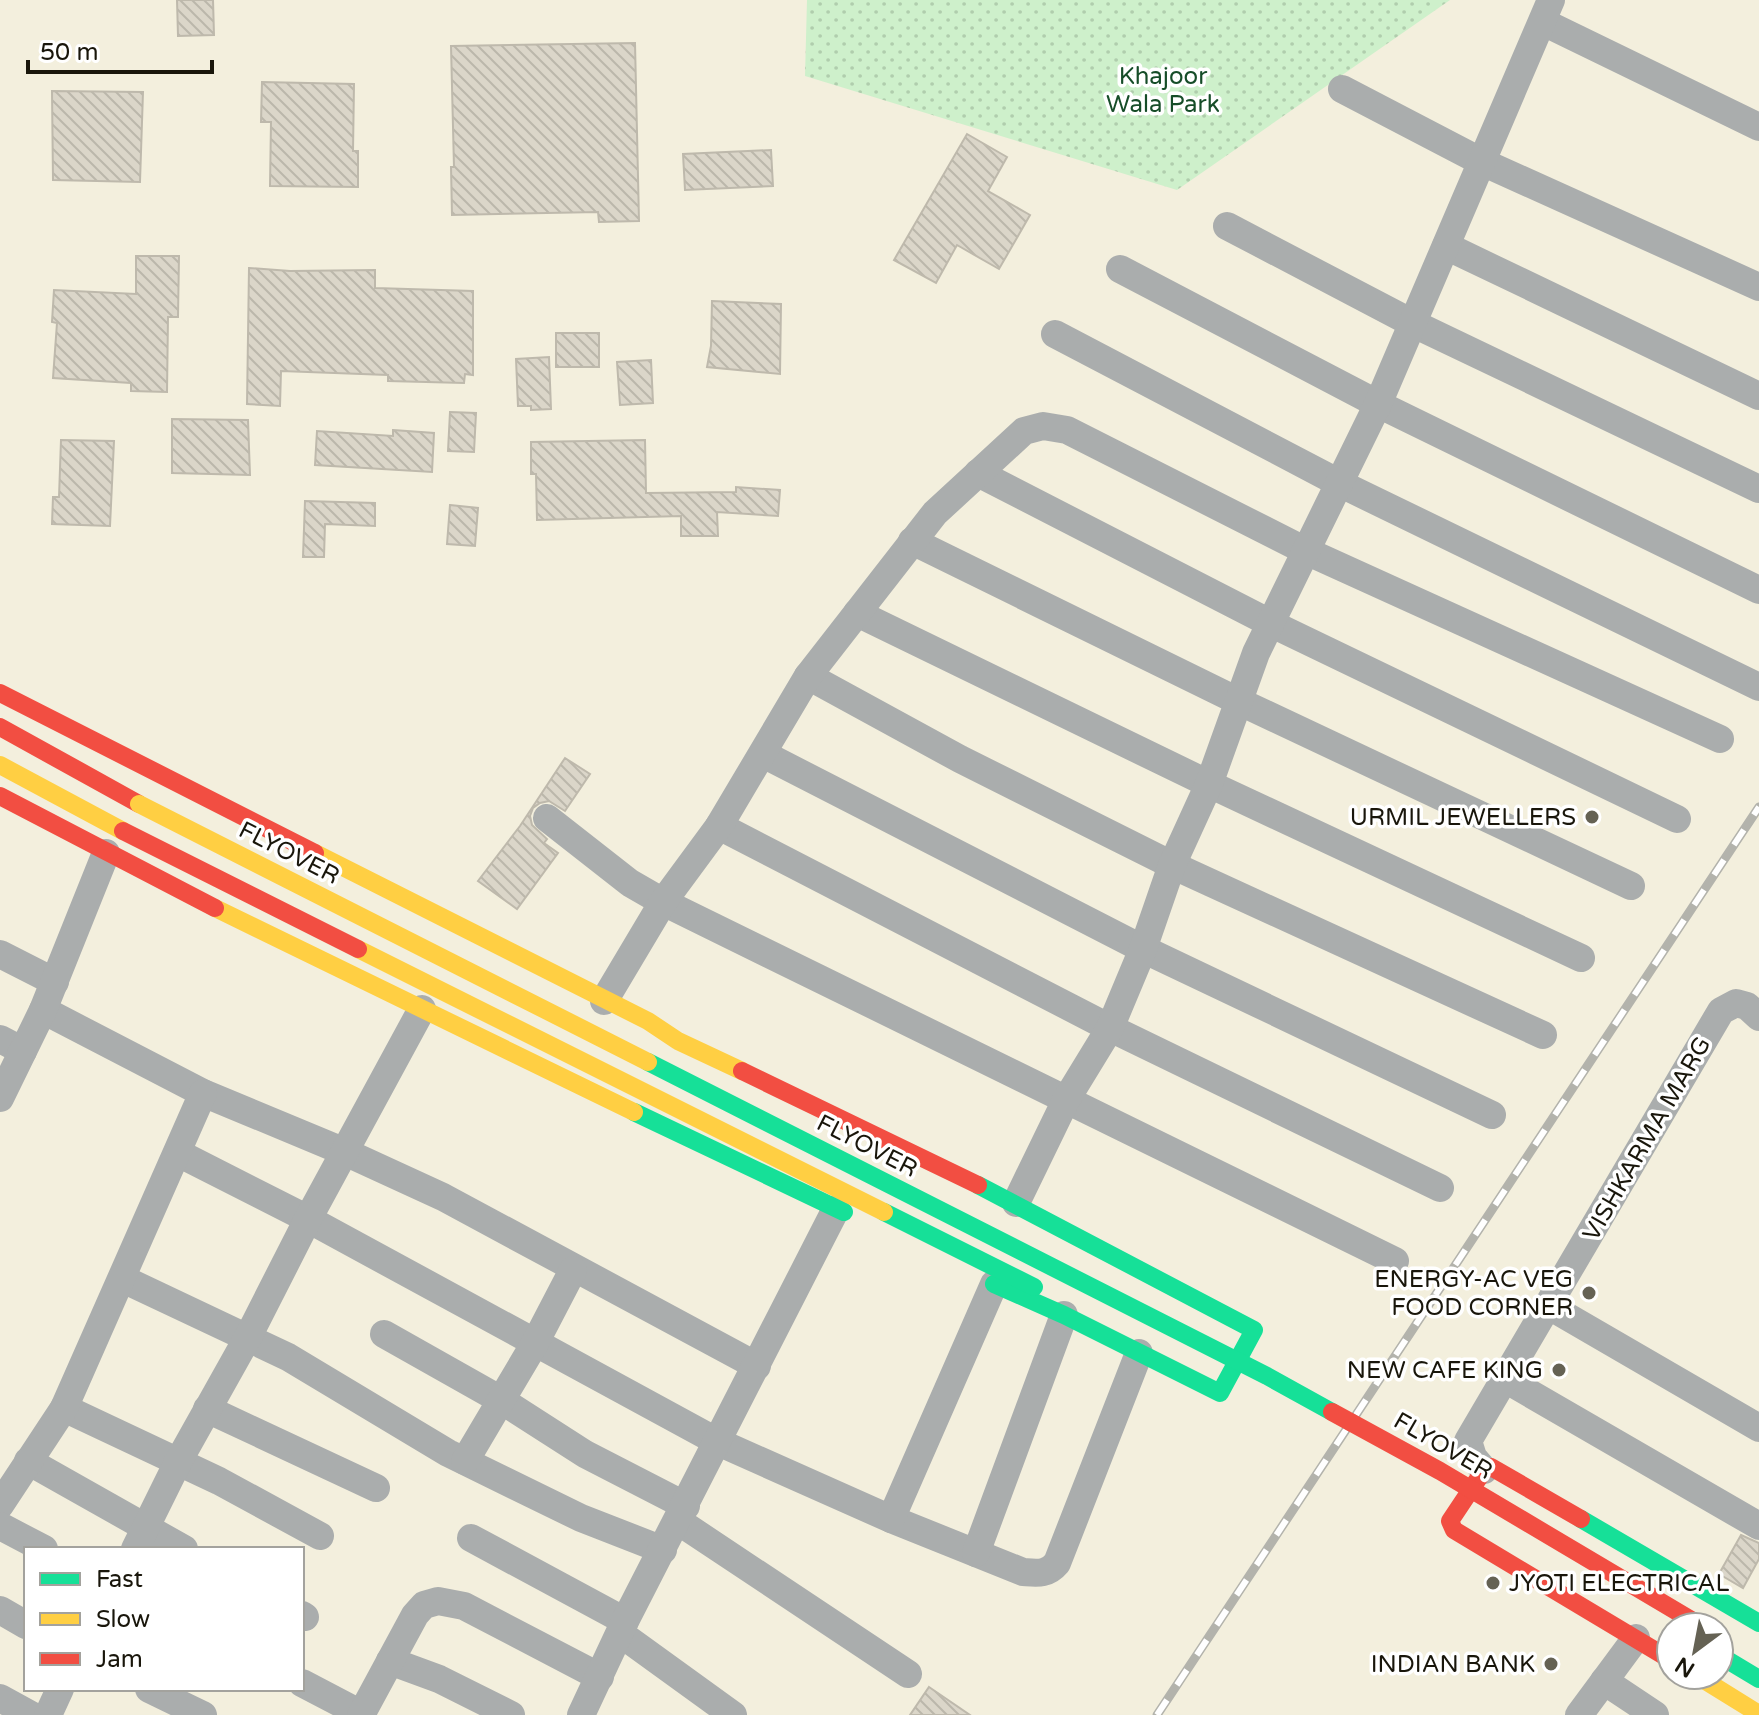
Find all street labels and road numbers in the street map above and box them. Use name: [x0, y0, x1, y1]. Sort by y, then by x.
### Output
street label: FLYOVER: [234, 815, 344, 891]
street label: VISHKARMA MARG: [1577, 1032, 1717, 1246]
street label: FLYOVER: [812, 1108, 922, 1184]
street label: FLYOVER: [1389, 1406, 1497, 1486]

